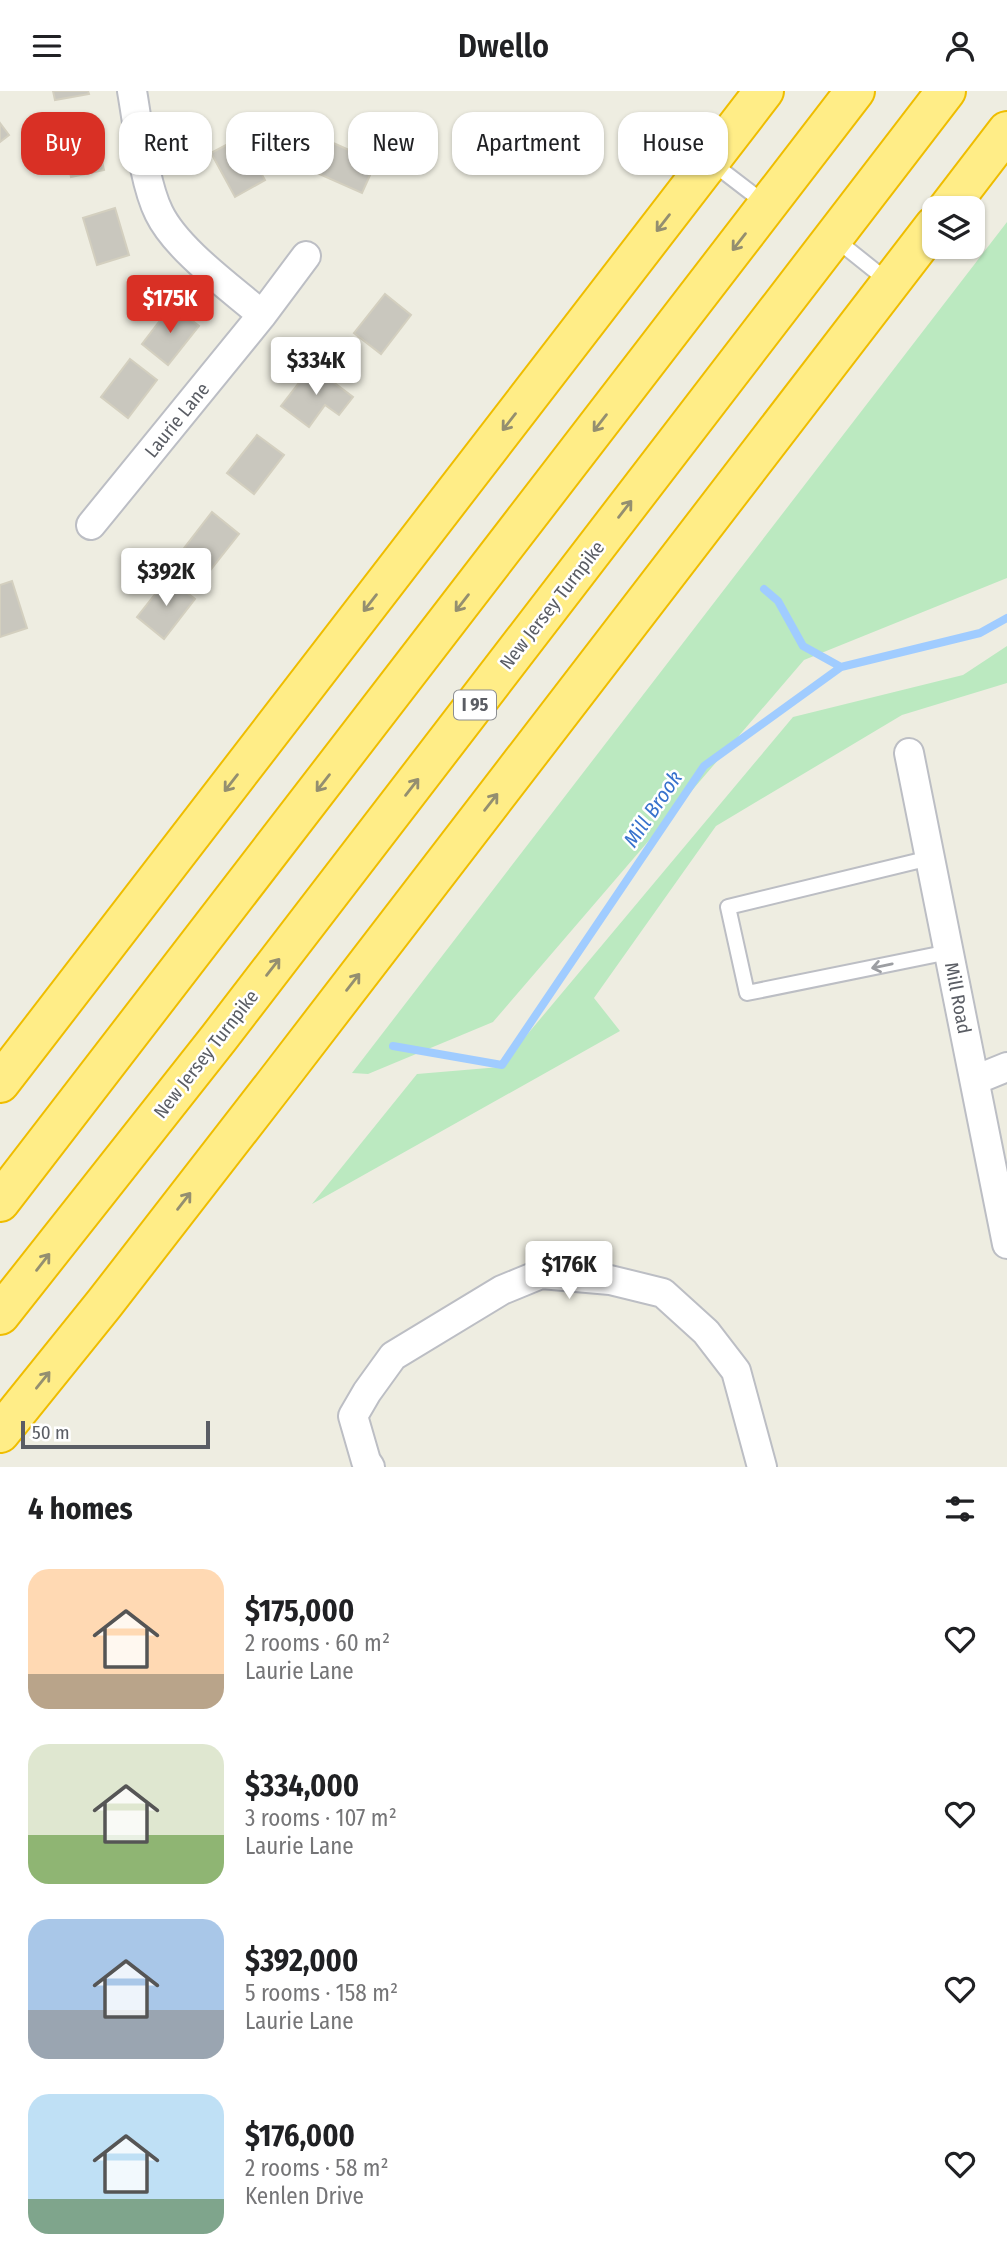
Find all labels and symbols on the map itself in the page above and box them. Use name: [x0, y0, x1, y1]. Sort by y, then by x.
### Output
one-way arrow: [655, 213, 670, 231]
one-way arrow: [732, 233, 747, 251]
pin: $175K: [121, 275, 219, 335]
pin: $334K: [267, 337, 365, 397]
street label: Laurie Lane: [140, 378, 214, 462]
one-way arrow: [501, 413, 516, 431]
one-way arrow: [593, 413, 608, 431]
one-way arrow: [618, 500, 633, 519]
street label: New Jersey Turnpike: [495, 536, 609, 674]
pin: $392K: [117, 549, 215, 608]
one-way arrow: [363, 593, 378, 611]
one-way arrow: [454, 593, 469, 612]
road number: I 95: [454, 691, 496, 719]
water label: Mill Brook: [618, 766, 688, 852]
one-way arrow: [224, 773, 239, 792]
one-way arrow: [316, 774, 331, 792]
one-way arrow: [404, 778, 419, 796]
one-way arrow: [484, 793, 499, 812]
one-way arrow: [266, 958, 281, 977]
one-way arrow: [871, 960, 894, 974]
street label: Mill Road: [940, 960, 976, 1036]
one-way arrow: [345, 974, 360, 992]
street label: New Jersey Turnpike: [149, 985, 263, 1123]
one-way arrow: [176, 1193, 191, 1211]
pin: $176K: [520, 1241, 618, 1301]
one-way arrow: [35, 1254, 50, 1272]
one-way arrow: [35, 1371, 50, 1390]
scale bar: [21, 1418, 210, 1450]

